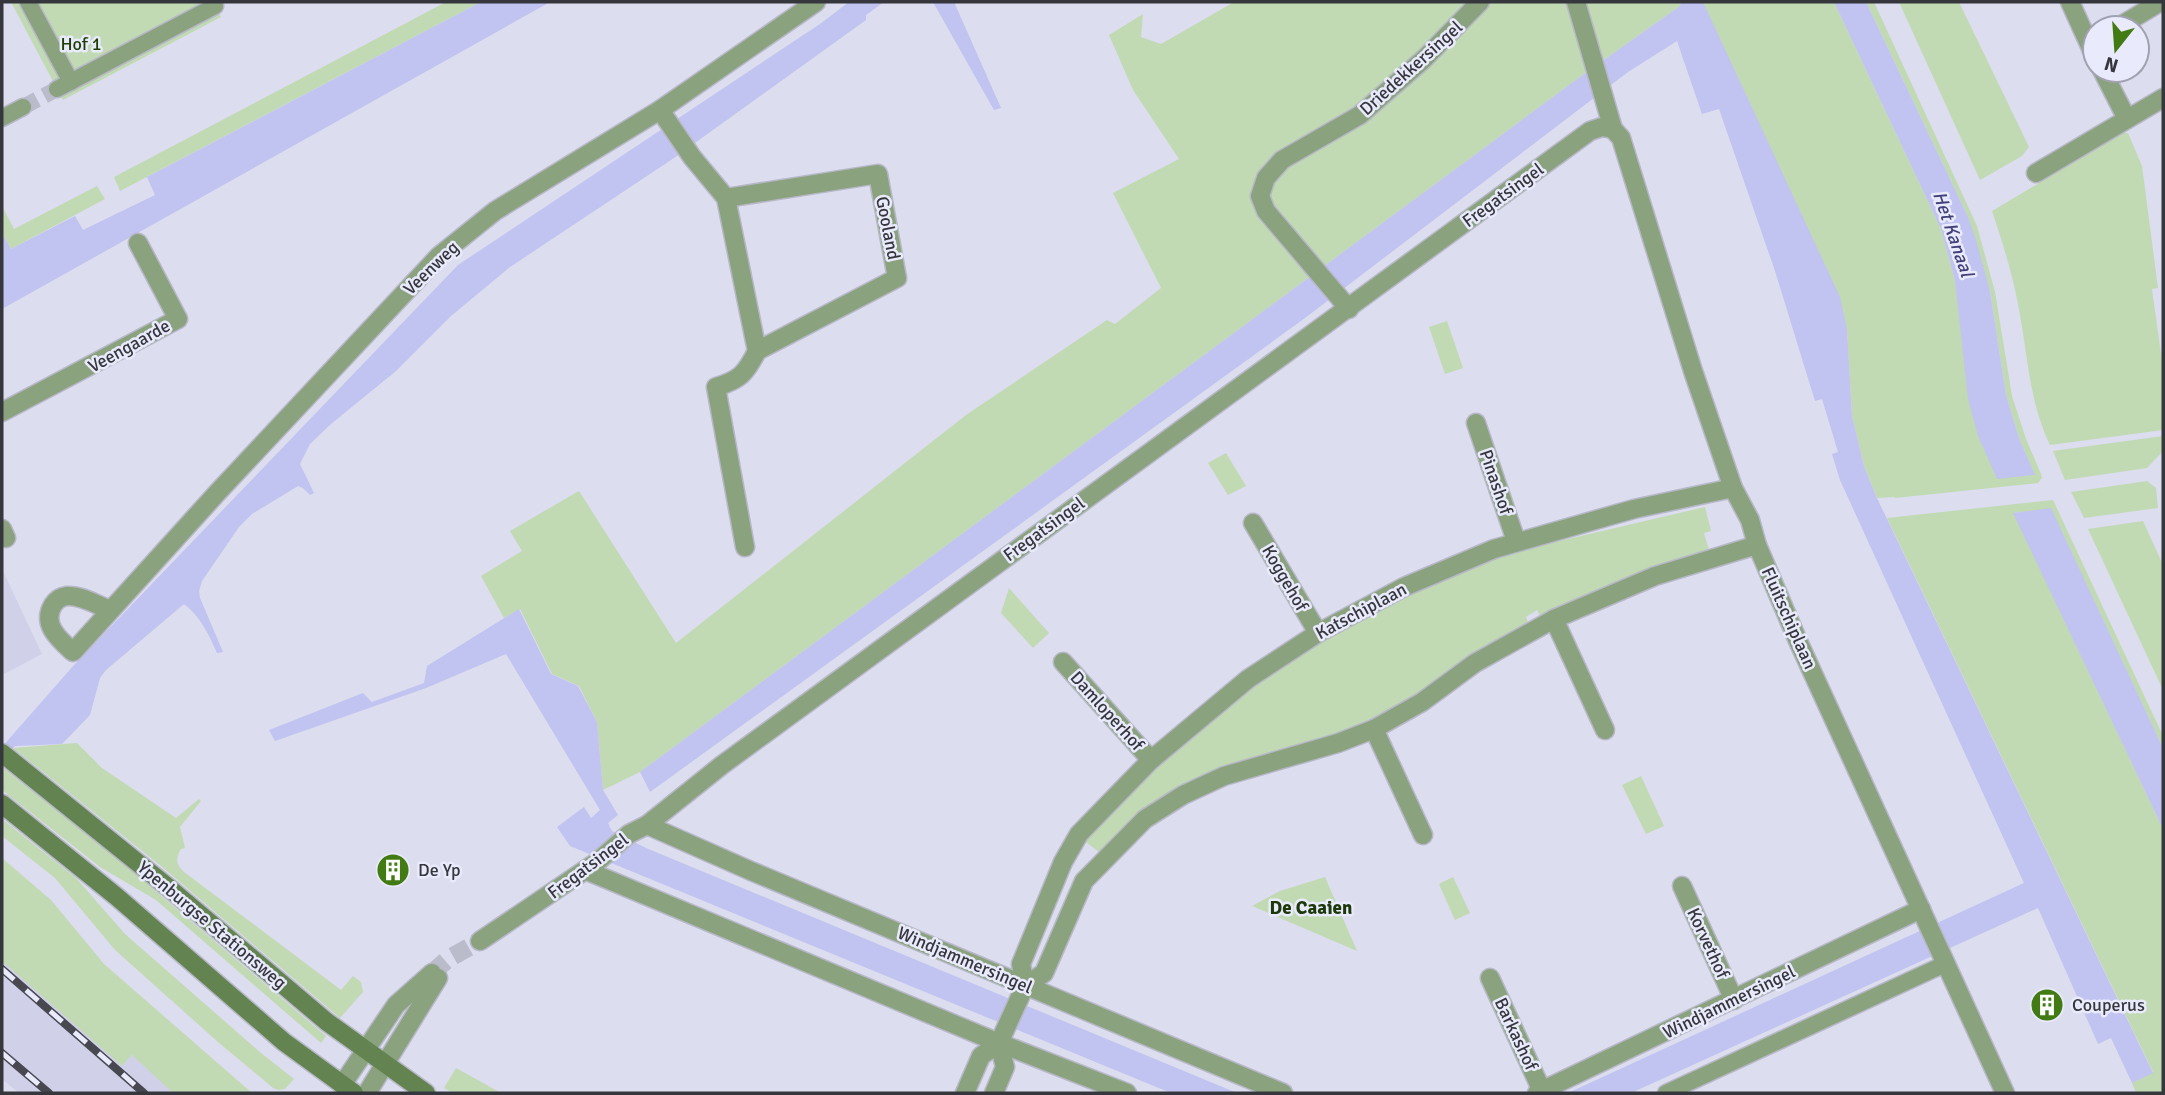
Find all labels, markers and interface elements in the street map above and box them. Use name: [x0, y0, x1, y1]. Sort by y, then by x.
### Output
north arrow: [2081, 14, 2151, 84]
street label: Driedekkersingel: [1355, 16, 1467, 120]
park label: Hof 1: [60, 33, 102, 55]
text: N: [2101, 51, 2121, 78]
street label: Fregatsingel: [1458, 158, 1548, 232]
water label: Het Kanaal: [1927, 188, 1979, 281]
street label: Gooland: [871, 194, 905, 262]
street label: Veenweg: [399, 236, 463, 300]
street label: Veengaarde: [84, 315, 174, 377]
street label: Pinashof: [1475, 447, 1518, 518]
street label: Fregatsingel: [999, 492, 1089, 566]
street label: Koggehof: [1257, 541, 1313, 616]
street label: Fluitschiplaan: [1757, 564, 1821, 672]
street label: Katschiplaan: [1312, 578, 1410, 644]
street label: Damloperhof: [1065, 667, 1149, 756]
street label: Fregatsingel: [543, 829, 633, 903]
building icon: De Yp: [374, 851, 412, 889]
street label: Ypenburgse Stationsweg: [133, 856, 291, 994]
place label: De Yp: [418, 859, 460, 881]
district label: De Caaien: [1270, 896, 1352, 920]
street label: Korvethof: [1682, 904, 1734, 983]
street label: Windjammersingel: [894, 922, 1036, 998]
street label: Windjammersingel: [1659, 960, 1799, 1044]
building icon: Couperus: [2028, 986, 2066, 1024]
street label: Barkashof: [1490, 994, 1543, 1075]
place label: Couperus: [2072, 994, 2145, 1016]

